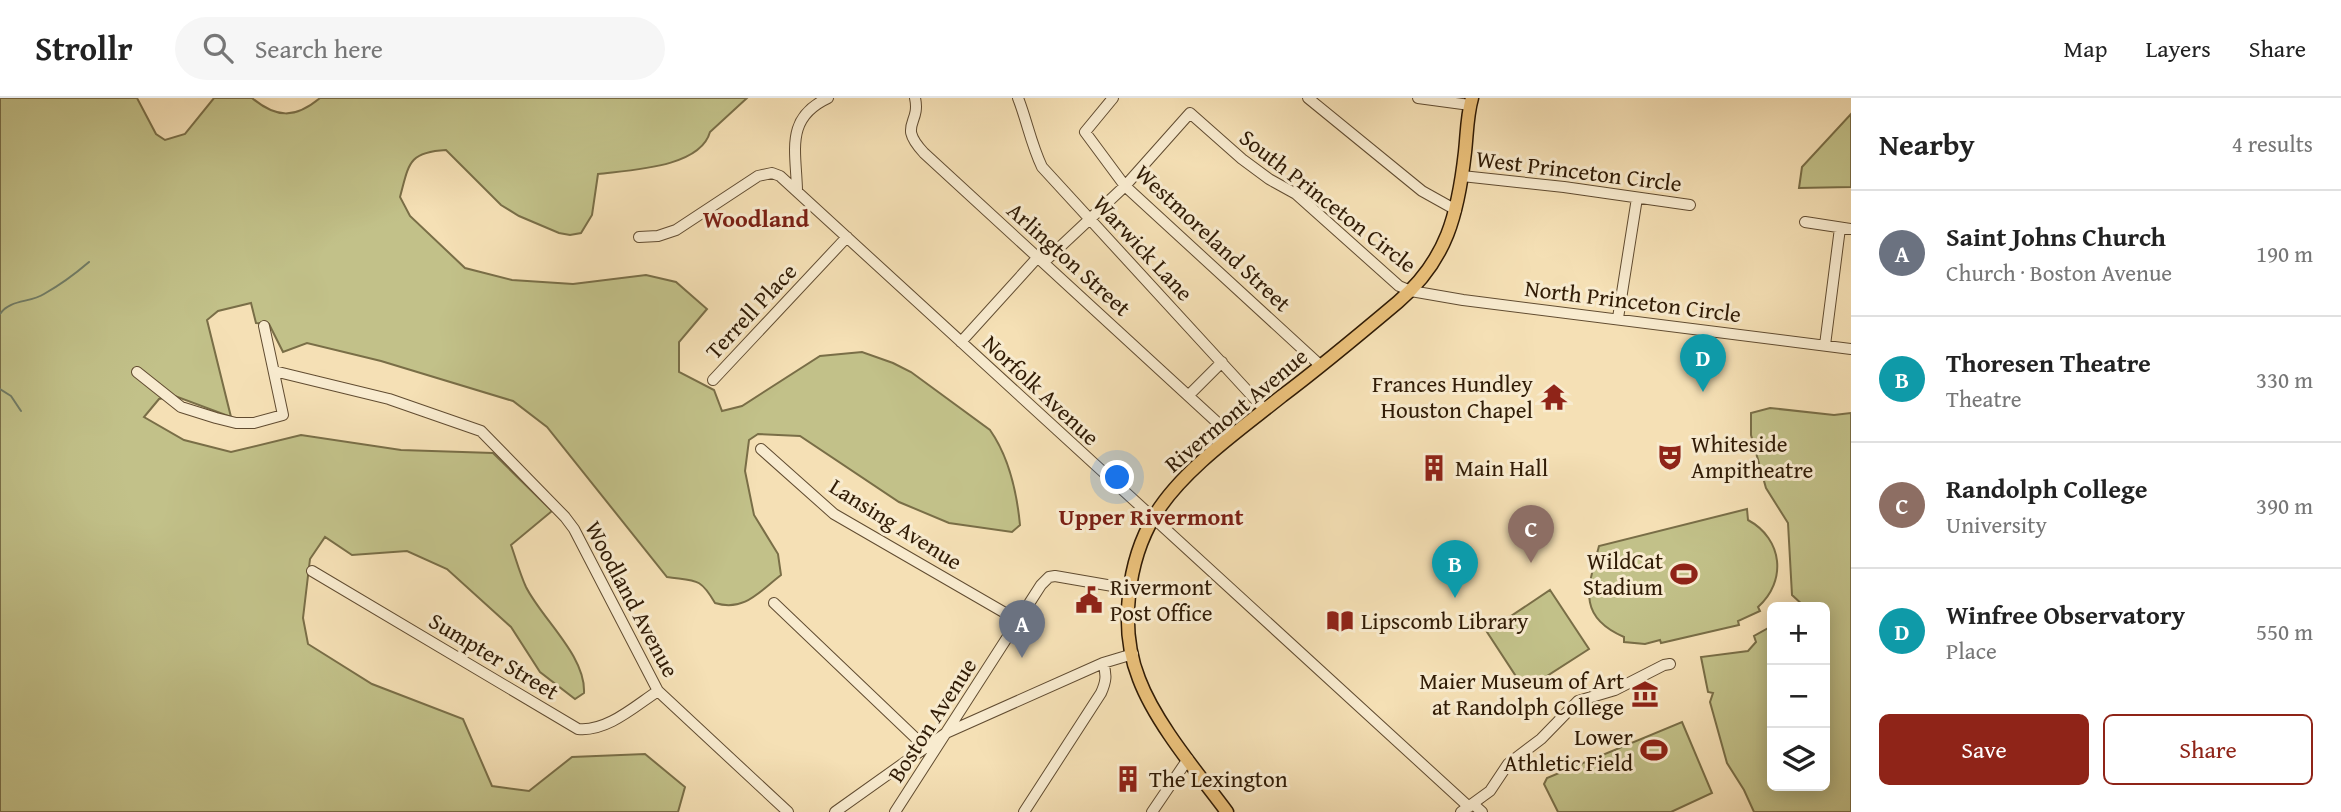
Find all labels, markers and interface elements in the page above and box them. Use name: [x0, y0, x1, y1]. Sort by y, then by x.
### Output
search box: [175, 17, 665, 80]
text: Strollr: [35, 24, 133, 72]
icon: search: [199, 29, 237, 67]
text: Search here: [255, 29, 383, 68]
text: Map: [2064, 31, 2107, 66]
text: Layers: [2145, 31, 2211, 66]
text: Share: [2249, 31, 2306, 66]
street label: South Princeton Circle: [1233, 121, 1424, 280]
text: Nearby: [1879, 122, 1975, 166]
text: 4 results: [2232, 127, 2313, 160]
street label: West Princeton Circle: [1474, 142, 1684, 199]
street label: Westmoreland Street: [1128, 156, 1299, 319]
street label: Warwick Lane: [1086, 187, 1201, 308]
street label: Arlington Street: [1000, 194, 1139, 323]
district label: Woodland: [703, 201, 809, 236]
text: Saint Johns Church: [1946, 217, 2166, 256]
text: A: [1895, 237, 1909, 270]
text: 190 m: [2256, 237, 2313, 270]
street label: Terrell Place: [697, 255, 804, 366]
text: Church · Boston Avenue: [1946, 256, 2172, 289]
street label: North Princeton Circle: [1523, 271, 1743, 330]
street label: Norfolk Avenue: [976, 327, 1107, 453]
pin: D: [1680, 334, 1726, 392]
street label: Rivermont Avenue: [1157, 340, 1315, 480]
text: Thoresen Theatre: [1946, 343, 2151, 382]
text: B: [1895, 363, 1909, 396]
text: 330 m: [2256, 363, 2313, 396]
place label: Frances Hundley Houston Chapel: [1372, 367, 1534, 426]
temple icon: Frances Hundley Houston Chapel: [1539, 382, 1569, 412]
text: Theatre: [1946, 382, 2022, 415]
place label: Whiteside Ampitheatre: [1691, 427, 1813, 486]
theatre icon: Whiteside Ampitheatre: [1655, 442, 1685, 472]
place label: Main Hall: [1455, 451, 1548, 484]
building icon: Main Hall: [1419, 453, 1449, 483]
your location: [1100, 460, 1134, 494]
text: Randolph College: [1946, 469, 2147, 508]
street label: Lansing Avenue: [824, 470, 969, 577]
text: C: [1895, 489, 1909, 522]
text: 390 m: [2256, 489, 2313, 522]
district label: Upper Rivermont: [1058, 499, 1244, 534]
pin: C: [1508, 505, 1554, 563]
text: University: [1946, 508, 2047, 541]
street label: Woodland Avenue: [577, 515, 688, 683]
pin: B: [1432, 540, 1478, 598]
place label: WildCat Stadium: [1583, 544, 1663, 603]
sports icon: WildCat Stadium: [1669, 559, 1699, 589]
place label: Rivermont Post Office: [1110, 570, 1213, 629]
public building icon: Rivermont Post Office: [1074, 585, 1104, 615]
text: Winfree Observatory: [1946, 595, 2185, 634]
pin: A: [999, 600, 1045, 658]
map controls: [1767, 602, 1830, 791]
button: +: [1767, 602, 1830, 665]
street label: Sumpter Street: [423, 604, 566, 707]
place label: Lipscomb Library: [1361, 604, 1529, 637]
library icon: Lipscomb Library: [1325, 606, 1355, 636]
text: D: [1895, 615, 1909, 648]
text: 550 m: [2256, 615, 2313, 648]
text: Place: [1946, 634, 1997, 667]
street label: Boston Avenue: [879, 651, 984, 788]
place label: Maier Museum of Art at Randolph College: [1419, 664, 1624, 723]
button: −: [1767, 665, 1830, 728]
museum icon: Maier Museum of Art at Randolph College: [1630, 679, 1660, 709]
button: Save: [1879, 714, 2089, 785]
button: Share: [2103, 714, 2313, 785]
place label: Lower Athletic Field: [1504, 720, 1634, 779]
button: layers: [1767, 728, 1830, 791]
sports icon: Lower Athletic Field: [1639, 735, 1669, 765]
place label: The Lexington: [1149, 762, 1288, 795]
building icon: The Lexington: [1113, 764, 1143, 794]

